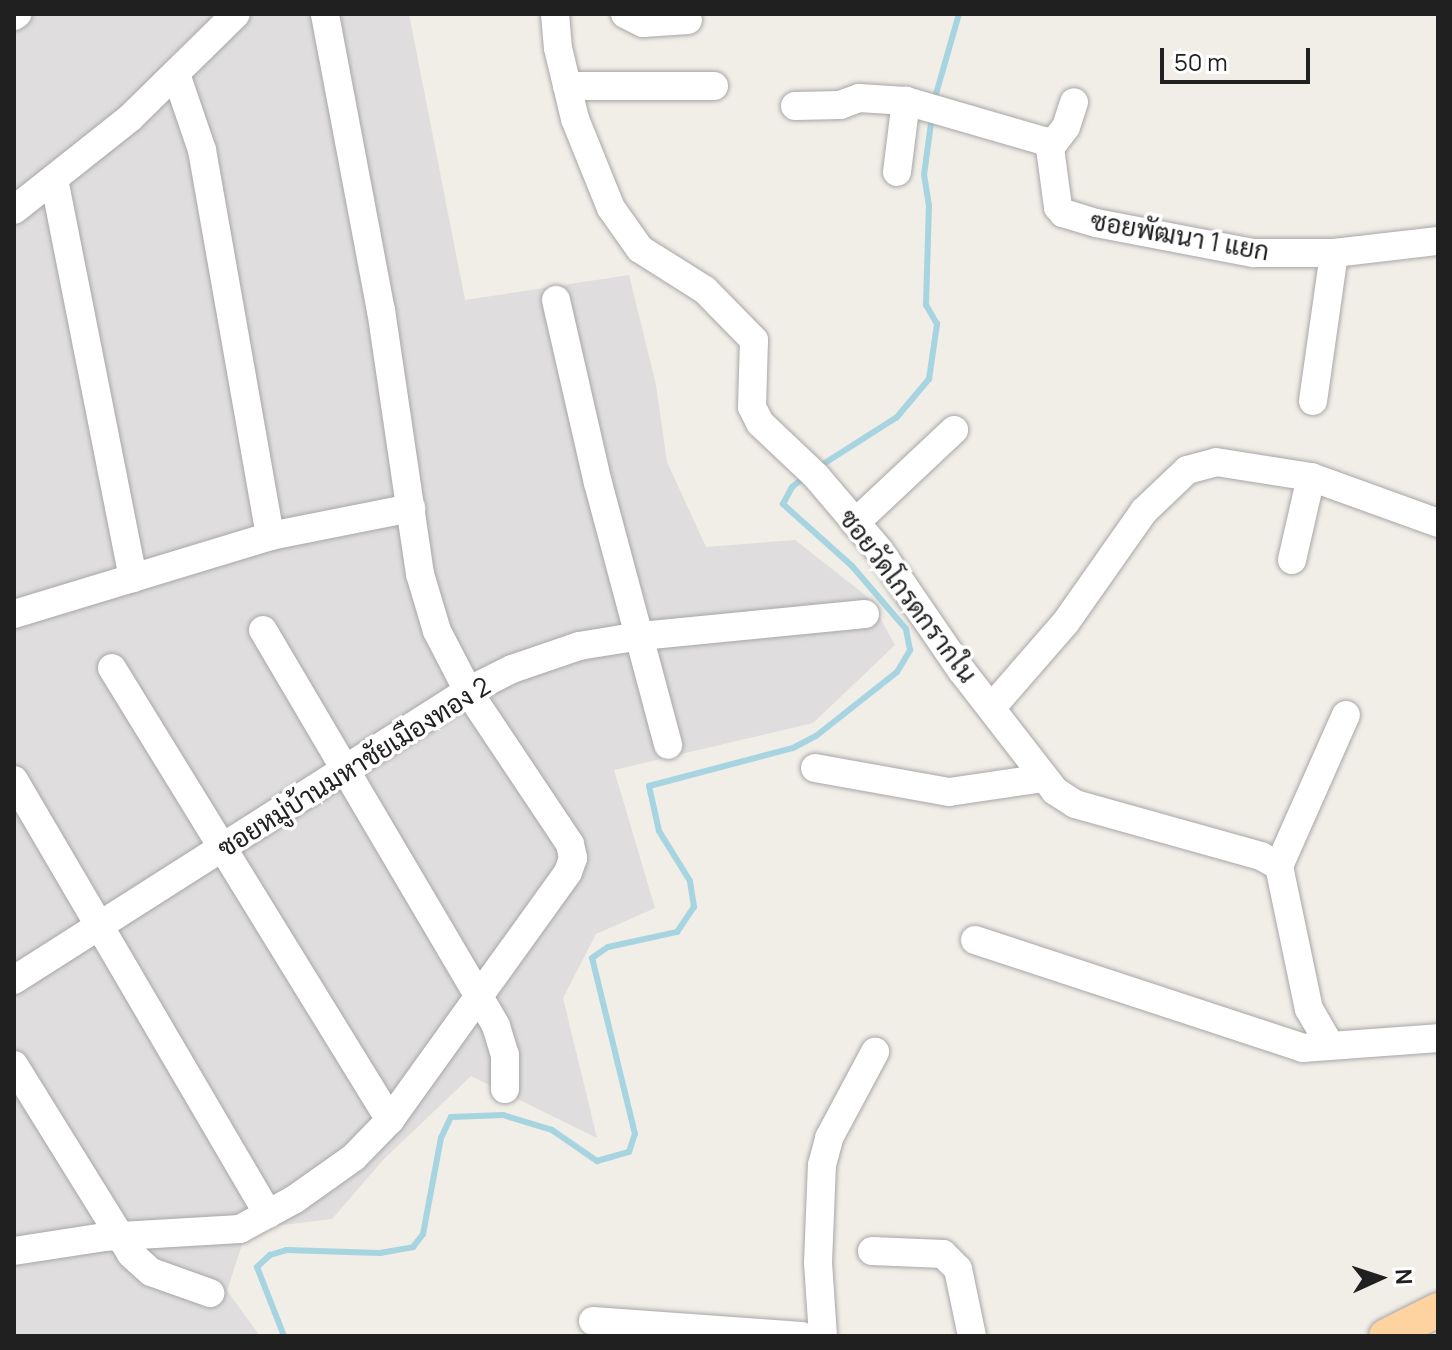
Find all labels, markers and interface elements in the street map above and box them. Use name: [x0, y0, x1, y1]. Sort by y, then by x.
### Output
scale bar: [1164, 32, 1314, 82]
text: 50 m: [1174, 45, 1228, 78]
street label: ซอยพัฒนา 1 แยก: [1088, 205, 1272, 267]
street label: ซอยวัดโกรดกรากใน: [833, 503, 983, 689]
street label: ซอยหมู่บ้านมหาชัยเมืองทอง 2: [212, 670, 496, 864]
north arrow: [1340, 1238, 1420, 1318]
text: N: [1389, 1268, 1419, 1285]

